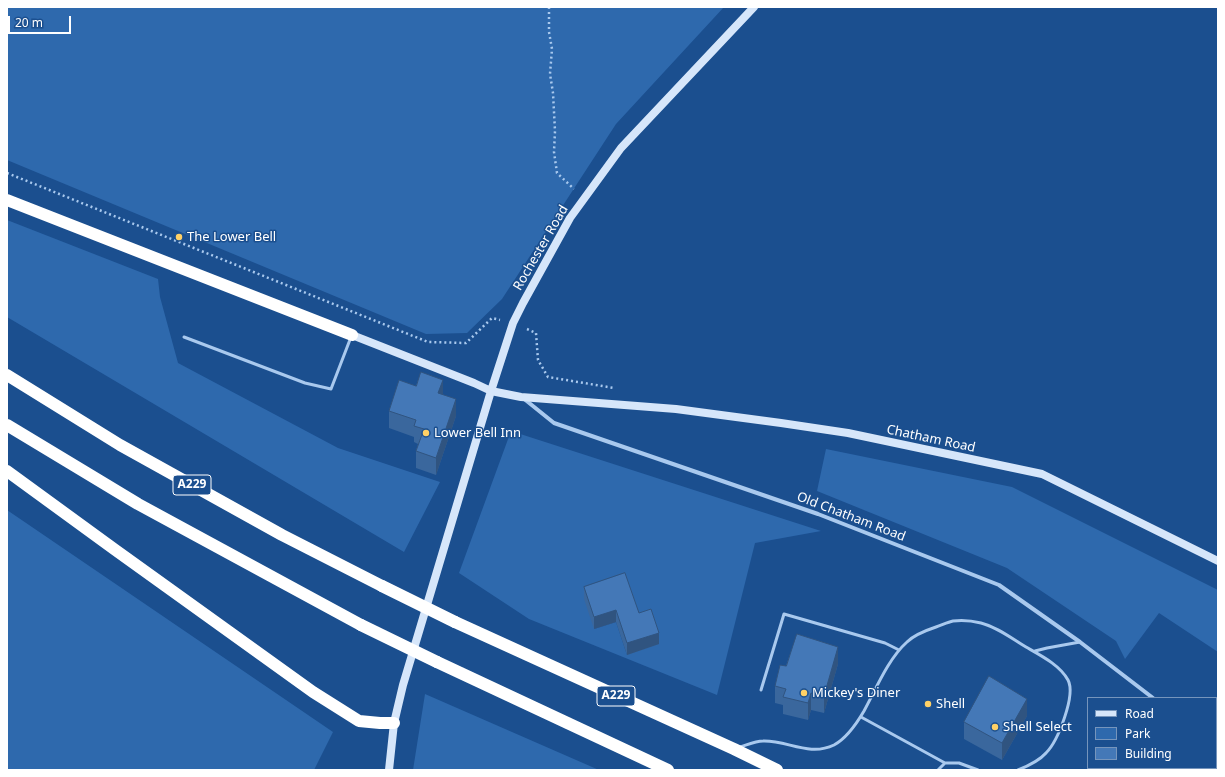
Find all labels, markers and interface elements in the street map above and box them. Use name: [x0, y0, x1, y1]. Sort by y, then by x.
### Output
scale bar: [10, 8, 73, 34]
text: 20 m: [15, 14, 43, 31]
street label: Rochester Road: [510, 203, 572, 293]
place label: The Lower Bell: [187, 229, 276, 245]
marker: The Lower Bell: [174, 232, 184, 242]
street label: Chatham Road: [885, 422, 977, 456]
place label: Lower Bell Inn: [434, 425, 521, 441]
marker: Lower Bell Inn: [421, 428, 431, 438]
road number: A229: [173, 475, 211, 495]
street label: Old Chatham Road: [794, 489, 908, 545]
place label: Mickey's Diner: [812, 685, 900, 701]
road number: A229: [597, 686, 635, 706]
marker: Mickey's Diner: [799, 688, 809, 698]
place label: Shell: [936, 696, 965, 712]
legend: [1087, 697, 1217, 769]
marker: Shell: [923, 699, 933, 709]
text: Road: [1125, 705, 1154, 722]
place label: Shell Select: [1003, 719, 1072, 735]
marker: Shell Select: [990, 722, 1000, 732]
text: Park: [1125, 725, 1150, 742]
text: Building: [1125, 745, 1172, 762]

